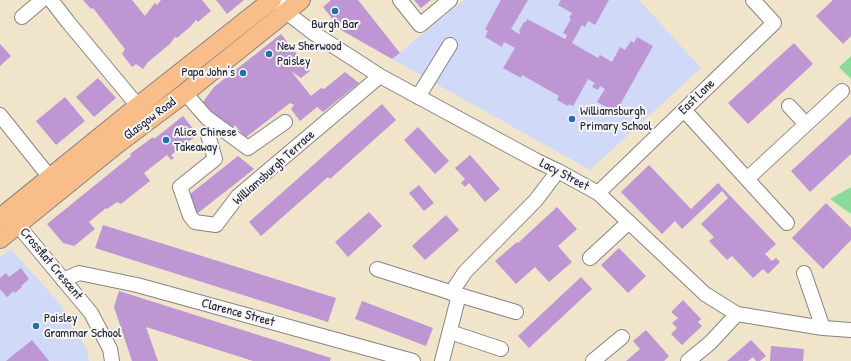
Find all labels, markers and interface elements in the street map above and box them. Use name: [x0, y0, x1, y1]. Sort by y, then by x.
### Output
marker: Burgh Bar: [330, 6, 340, 16]
place label: Burgh Bar: [311, 17, 359, 33]
place label: New Sherwood Paisley: [277, 39, 341, 70]
marker: New Sherwood Paisley: [264, 49, 274, 59]
place label: Papa John's: [181, 65, 235, 81]
marker: Papa John's: [238, 68, 248, 78]
street label: East Lane: [676, 76, 718, 118]
street label: Glasgow Road: [121, 94, 179, 144]
place label: Williamsburgh Primary School: [580, 104, 652, 135]
marker: Williamsburgh Primary School: [567, 114, 577, 124]
place label: Alice Chinese Takeaway: [174, 125, 237, 156]
street label: Williamsburgh Terrace: [230, 127, 318, 209]
marker: Alice Chinese Takeaway: [161, 135, 171, 145]
street label: Lacy Street: [537, 156, 591, 194]
street label: Crossflat Crescent: [16, 225, 86, 303]
street label: Clarence Street: [200, 296, 276, 330]
place label: Paisley Grammar School: [44, 311, 122, 342]
marker: Paisley Grammar School: [31, 321, 41, 331]

